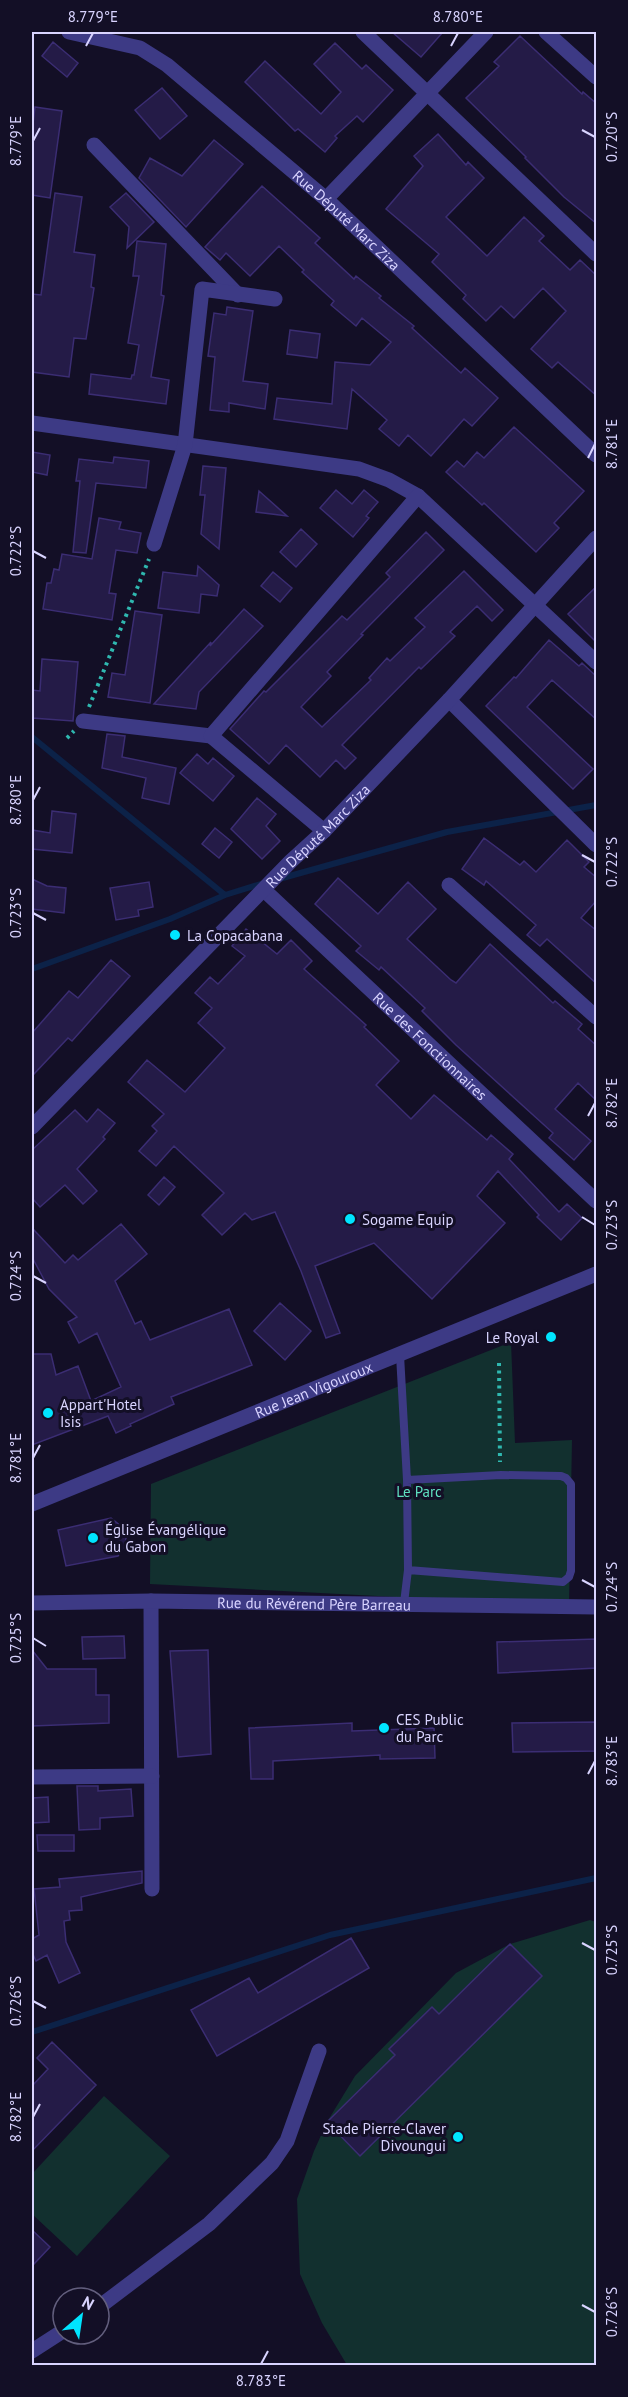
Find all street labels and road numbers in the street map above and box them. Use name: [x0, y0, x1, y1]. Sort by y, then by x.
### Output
street label: Rue Député Marc Ziza: [289, 166, 405, 274]
street label: Rue Député Marc Ziza: [261, 780, 374, 891]
street label: Rue des Fonctionnaires: [369, 988, 491, 1104]
street label: Rue Jean Vigouroux: [252, 1357, 375, 1422]
street label: Rue du Révérend Père Barreau: [217, 1592, 411, 1614]

